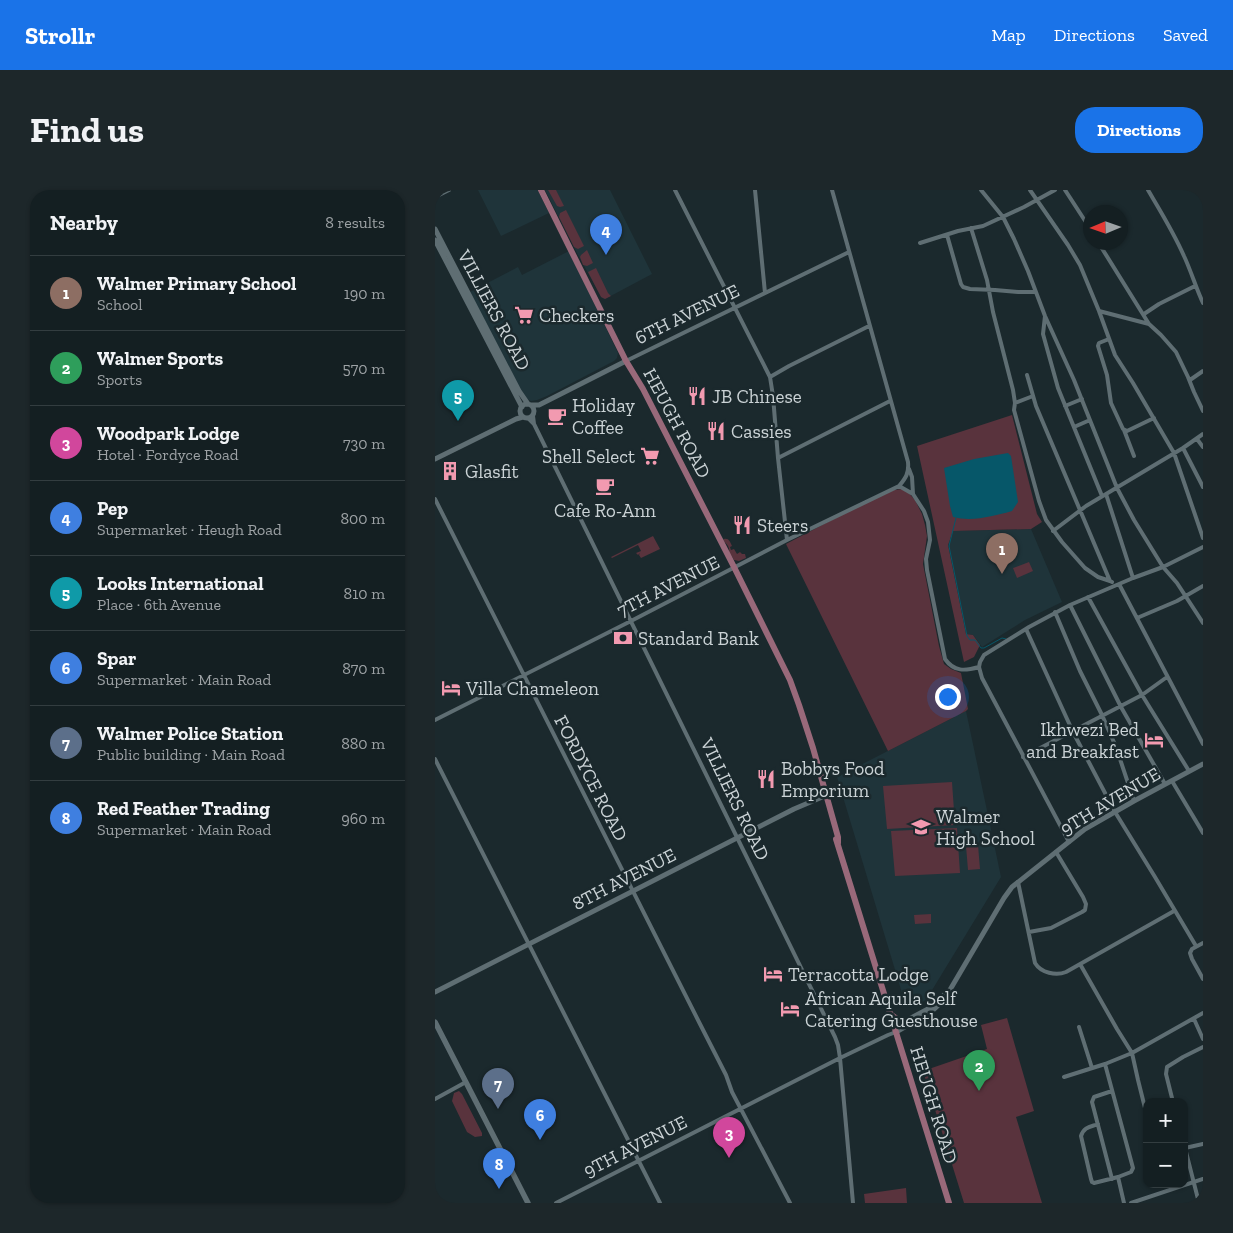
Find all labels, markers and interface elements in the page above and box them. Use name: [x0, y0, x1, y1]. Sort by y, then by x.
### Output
text: Strollr: [25, 21, 95, 50]
text: Map: [991, 24, 1026, 46]
text: Directions: [1054, 24, 1135, 46]
text: Saved: [1163, 24, 1208, 46]
button: Directions: [1075, 107, 1203, 153]
text: Find us: [30, 109, 144, 151]
north arrow: [1083, 205, 1128, 250]
text: Nearby: [50, 210, 118, 235]
text: 8 results: [325, 213, 385, 232]
pin: 4: [590, 214, 622, 255]
street label: VILLIERS ROAD: [452, 245, 535, 374]
text: Walmer Primary School: [97, 272, 296, 295]
street label: 6TH AVENUE: [631, 279, 743, 349]
text: 1: [63, 284, 69, 303]
text: 190 m: [344, 284, 385, 303]
text: School: [97, 295, 143, 314]
supermarket icon: Checkers: [513, 304, 535, 326]
place label: Checkers: [539, 304, 614, 327]
text: Walmer Sports: [97, 347, 223, 370]
text: 2: [62, 359, 70, 378]
text: 570 m: [343, 359, 385, 378]
street label: HEUGH ROAD: [638, 364, 716, 482]
text: Sports: [97, 370, 142, 389]
pin: 5: [442, 380, 474, 421]
restaurant icon: JB Chinese: [686, 385, 708, 407]
place label: JB Chinese: [712, 385, 802, 408]
place label: Holiday Coffee: [572, 394, 635, 439]
cafe icon: Holiday Coffee: [546, 405, 568, 427]
restaurant icon: Cassies: [705, 420, 727, 442]
place label: Cassies: [731, 420, 792, 443]
text: Woodpark Lodge: [97, 422, 239, 445]
text: 3: [62, 434, 70, 453]
text: 730 m: [343, 434, 385, 453]
text: Hotel · Fordyce Road: [97, 445, 238, 464]
place label: Shell Select: [542, 445, 635, 468]
supermarket icon: Shell Select: [639, 445, 661, 467]
building icon: Glasfit: [439, 460, 461, 482]
place label: Glasfit: [465, 460, 519, 483]
cafe icon: Cafe Ro-Ann: [594, 475, 616, 497]
text: Pep: [97, 497, 128, 520]
place label: Cafe Ro-Ann: [554, 499, 656, 522]
text: 4: [61, 509, 71, 528]
text: 800 m: [341, 509, 385, 528]
restaurant icon: Steers: [731, 514, 753, 536]
place label: Steers: [757, 514, 808, 537]
text: Supermarket · Heugh Road: [97, 520, 282, 539]
pin: 1: [986, 533, 1018, 574]
street label: 7TH AVENUE: [613, 550, 723, 622]
text: Looks International: [97, 572, 264, 595]
text: 5: [62, 584, 70, 603]
text: 810 m: [344, 584, 385, 603]
text: Place · 6th Avenue: [97, 595, 221, 614]
bank icon: Standard Bank: [612, 627, 634, 649]
place label: Standard Bank: [638, 627, 759, 650]
text: Spar: [97, 647, 136, 670]
text: 6: [62, 659, 70, 678]
text: 870 m: [342, 659, 385, 678]
text: Supermarket · Main Road: [97, 670, 271, 689]
hotel icon: Villa Chameleon: [440, 677, 462, 699]
place label: Villa Chameleon: [465, 677, 599, 700]
your location: [935, 684, 961, 710]
street label: FORDYCE ROAD: [549, 711, 633, 845]
place label: Ikhwezi Bed and Breakfast: [1026, 718, 1140, 763]
text: Walmer Police Station: [97, 722, 283, 745]
hotel icon: Ikhwezi Bed and Breakfast: [1143, 729, 1165, 751]
street label: VILLIERS ROAD: [695, 733, 775, 864]
text: 7: [62, 734, 70, 753]
text: 880 m: [341, 734, 385, 753]
text: Public building · Main Road: [97, 745, 285, 764]
place label: Bobbys Food Emporium: [781, 757, 885, 802]
street label: 9TH AVENUE: [1056, 762, 1164, 840]
restaurant icon: Bobbys Food Emporium: [755, 768, 777, 790]
text: Red Feather Trading: [97, 797, 270, 820]
place label: Walmer High School: [936, 805, 1035, 850]
text: 8: [62, 809, 70, 828]
text: 960 m: [341, 809, 385, 828]
school or university icon: Walmer High School: [910, 816, 932, 838]
text: Supermarket · Main Road: [97, 820, 271, 839]
street label: 8TH AVENUE: [568, 843, 680, 915]
hotel icon: Terracotta Lodge: [762, 963, 784, 985]
place label: Terracotta Lodge: [788, 963, 929, 986]
place label: African Aquila Self Catering Guesthouse: [805, 987, 978, 1032]
hotel icon: African Aquila Self Catering Guesthouse: [779, 998, 801, 1020]
street label: HEUGH ROAD: [905, 1044, 963, 1166]
pin: 2: [963, 1050, 995, 1091]
pin: 7: [482, 1068, 514, 1109]
map controls: [1143, 1098, 1188, 1188]
button: +: [1143, 1098, 1188, 1143]
pin: 6: [524, 1099, 556, 1140]
street label: 9TH AVENUE: [579, 1110, 691, 1182]
pin: 3: [713, 1117, 745, 1158]
button: −: [1143, 1143, 1188, 1188]
pin: 8: [483, 1148, 515, 1189]

